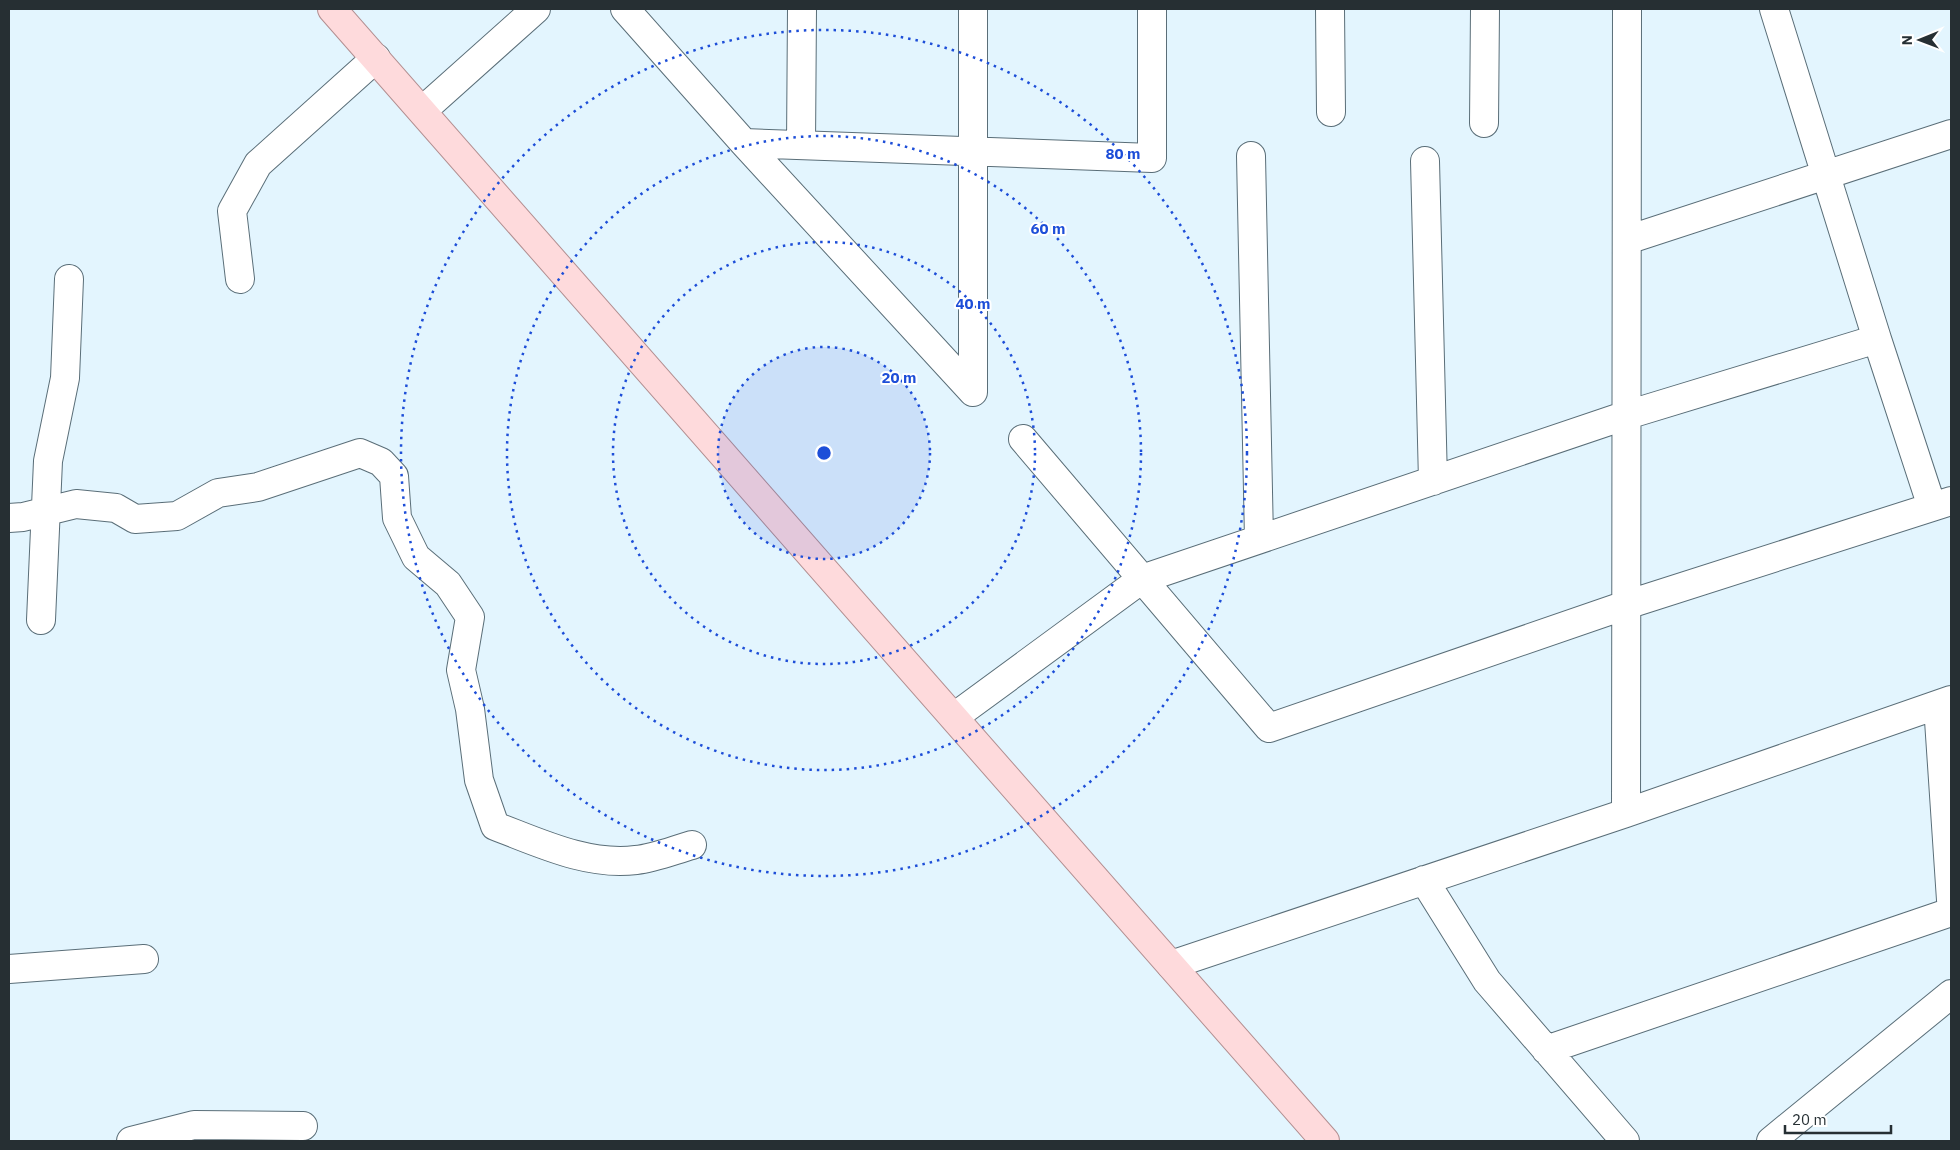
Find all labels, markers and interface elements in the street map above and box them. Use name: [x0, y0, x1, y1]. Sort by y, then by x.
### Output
north arrow: [1895, 15, 1945, 65]
text: N: [1898, 35, 1916, 45]
text: 80 m: [1106, 144, 1140, 163]
text: 60 m: [1031, 219, 1065, 238]
text: 40 m: [956, 294, 990, 313]
text: 20 m: [882, 368, 916, 387]
centre of rings: [815, 444, 833, 462]
scale bar: [1785, 1102, 1891, 1134]
text: 20 m: [1792, 1110, 1827, 1129]

